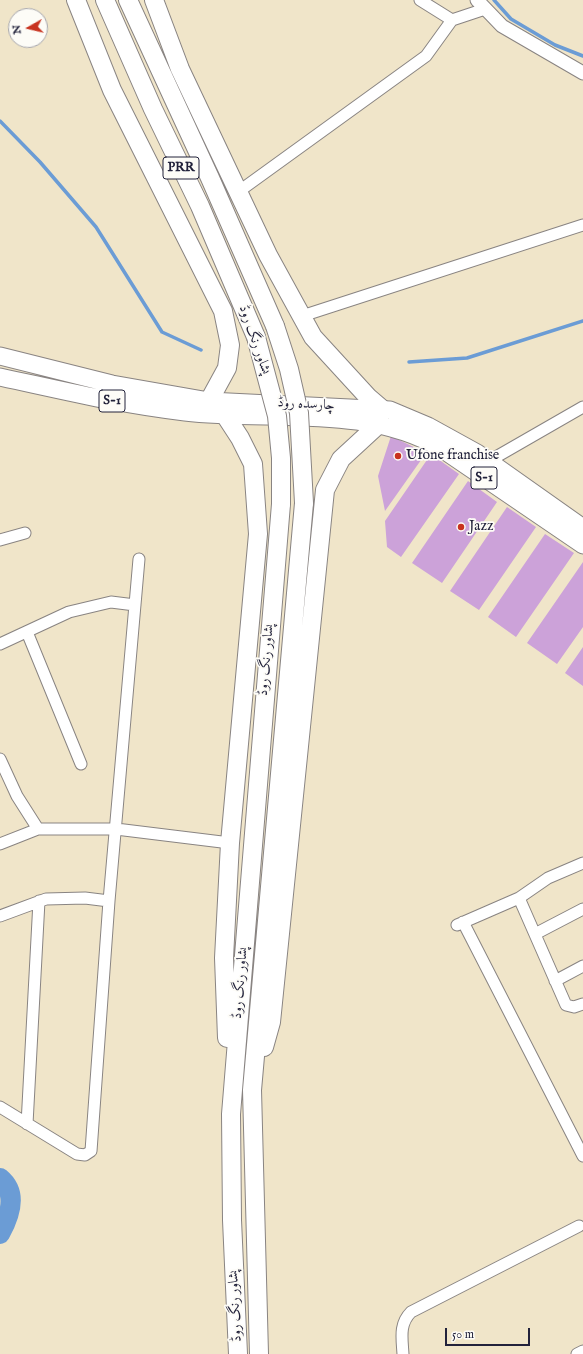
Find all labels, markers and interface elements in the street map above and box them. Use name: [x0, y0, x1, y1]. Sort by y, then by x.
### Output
north arrow: [8, 8, 48, 48]
text: N: [10, 24, 25, 35]
road number: PRR: [163, 157, 199, 179]
street label: پشاور رنگ روڈ: [234, 303, 274, 377]
road number: S-1: [99, 390, 125, 412]
street label: چارسدہ روڈ: [277, 395, 335, 415]
place label: Ufone franchise: [406, 448, 499, 464]
marker: Ufone franchise: [393, 451, 403, 461]
road number: S-1: [471, 467, 497, 489]
place label: Jazz: [469, 519, 493, 535]
marker: Jazz: [456, 522, 466, 532]
street label: پشاور رنگ روڈ: [255, 623, 279, 697]
street label: پشاور رنگ روڈ: [229, 946, 253, 1020]
street label: پشاور رنگ روڈ: [226, 1270, 246, 1342]
scale bar: [447, 1320, 532, 1346]
text: 50 m: [452, 1327, 474, 1342]

